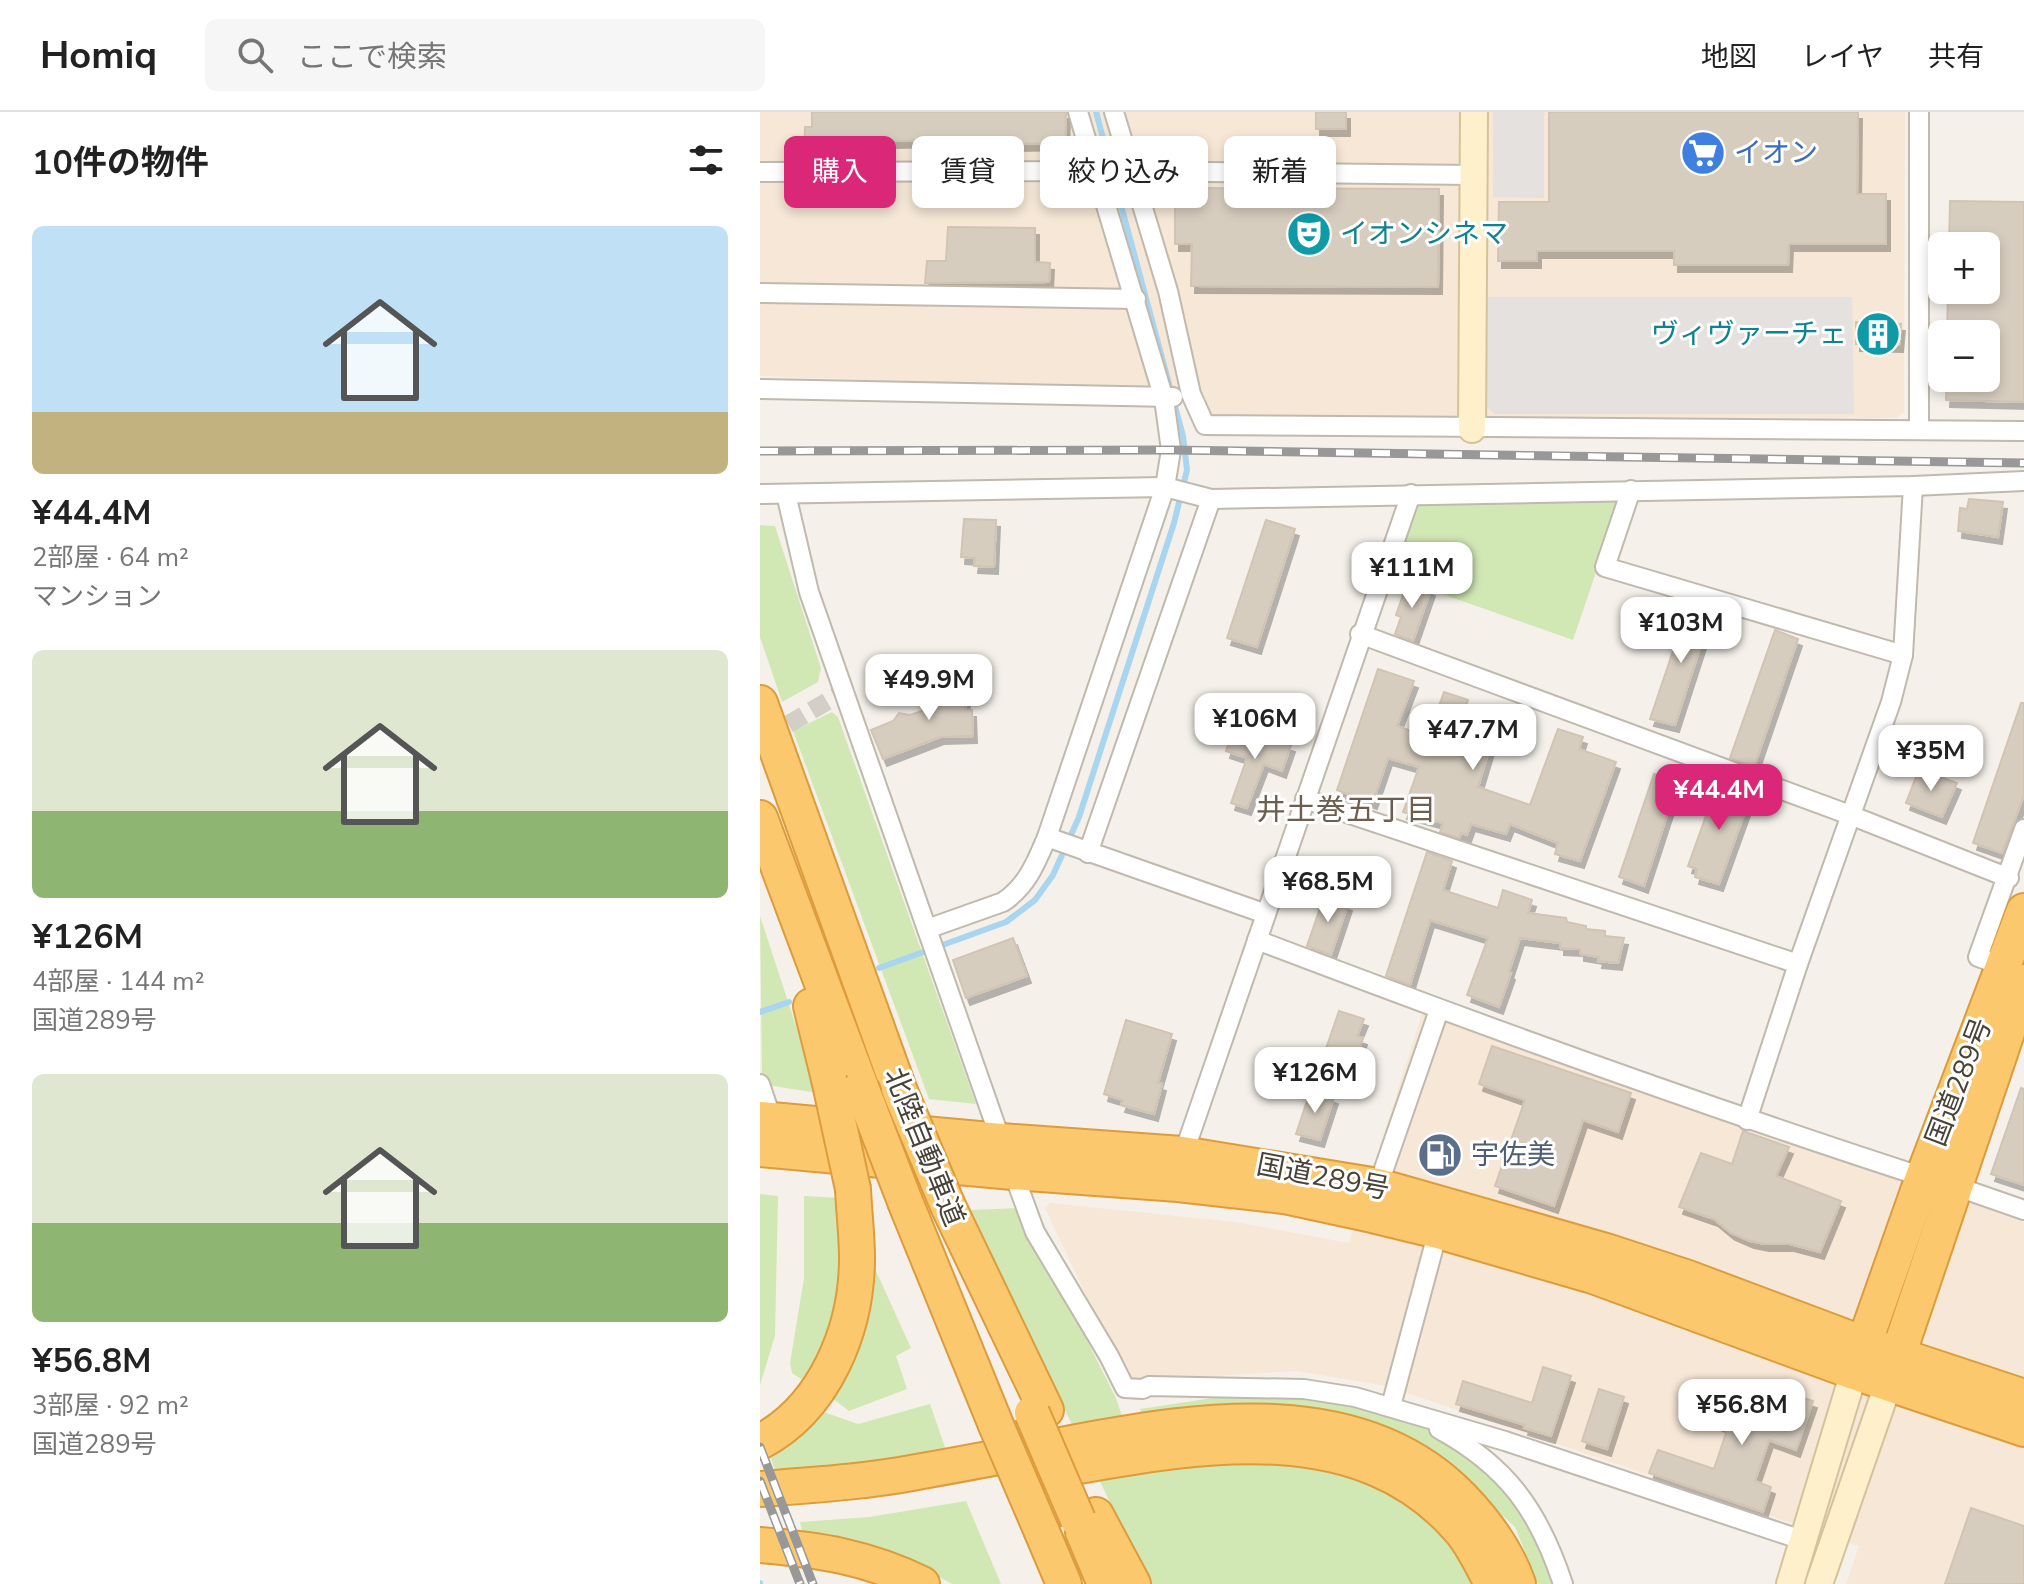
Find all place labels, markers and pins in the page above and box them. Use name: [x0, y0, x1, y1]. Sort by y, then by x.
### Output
supermarket icon: イオン: [1679, 129, 1727, 177]
place label: イオン: [1734, 134, 1818, 172]
theatre icon: イオンシネマ: [1285, 210, 1333, 258]
place label: イオンシネマ: [1340, 215, 1508, 253]
building icon: ヴィヴァーチェ: [1854, 310, 1902, 358]
place label: ヴィヴァーチェ: [1651, 315, 1847, 353]
pin: ¥111M: [1356, 542, 1468, 610]
pin: ¥103M: [1625, 597, 1737, 665]
pin: ¥49.9M: [864, 654, 994, 722]
pin: ¥106M: [1199, 693, 1311, 761]
pin: ¥47.7M: [1408, 704, 1538, 772]
pin: ¥35M: [1884, 725, 1978, 793]
pin: ¥44.4M: [1654, 764, 1784, 832]
pin: ¥68.5M: [1263, 856, 1393, 924]
pin: ¥126M: [1259, 1047, 1371, 1115]
fuel station icon: 宇佐美: [1416, 1131, 1464, 1179]
place label: 宇佐美: [1471, 1136, 1555, 1174]
pin: ¥56.8M: [1677, 1379, 1807, 1447]

